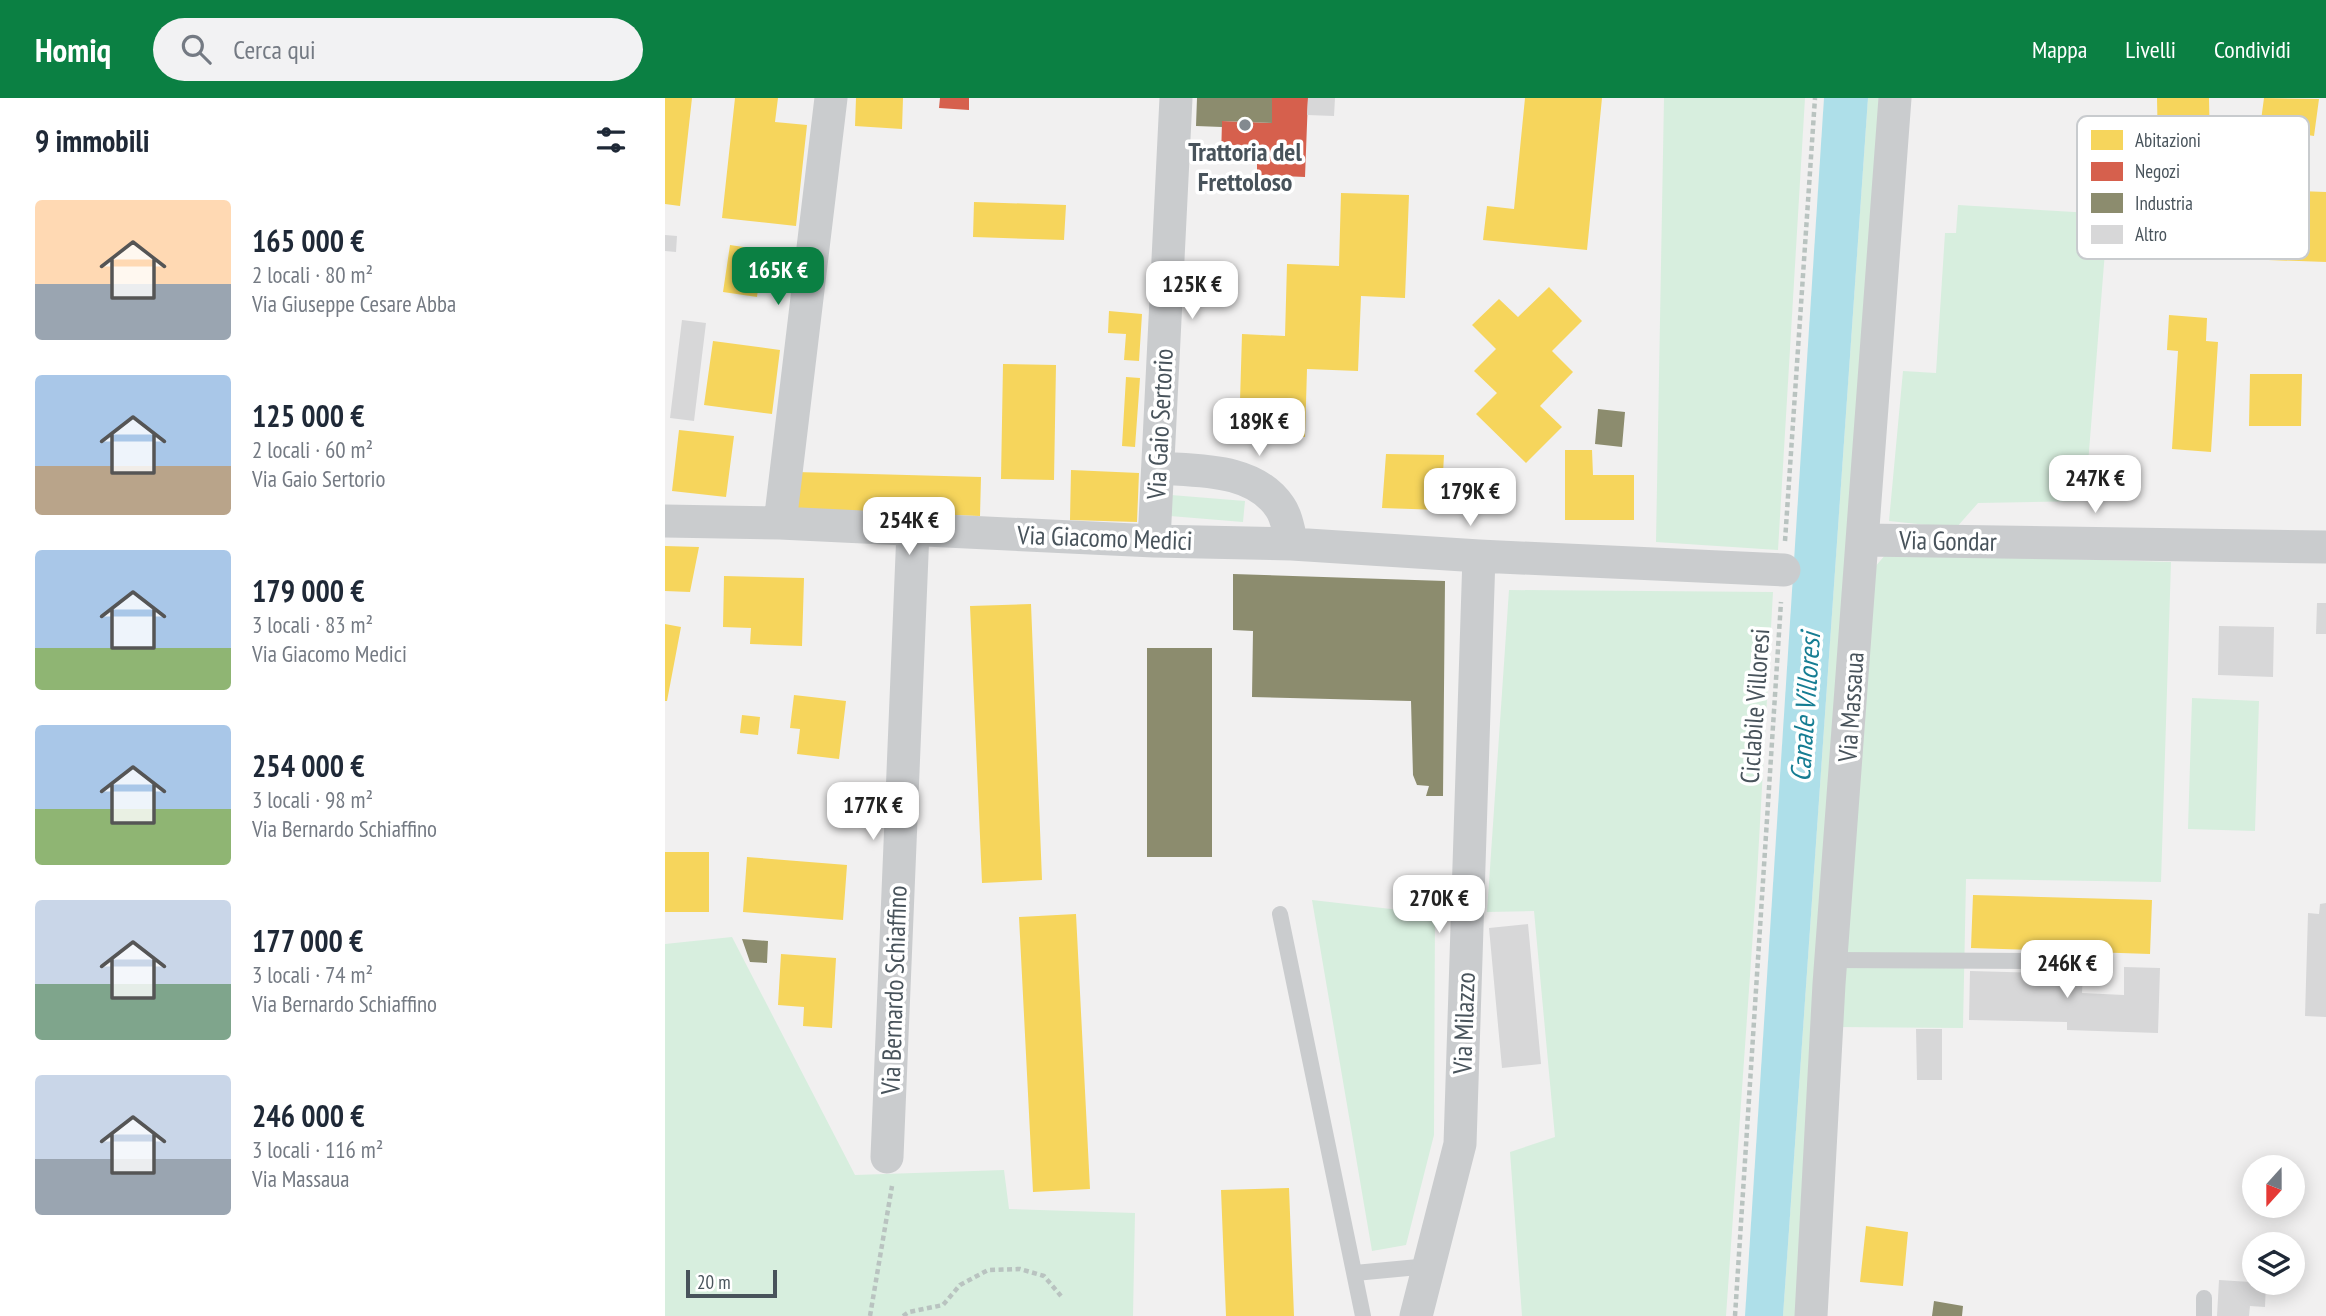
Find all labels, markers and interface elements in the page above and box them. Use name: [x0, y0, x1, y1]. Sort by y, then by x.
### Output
search box: [153, 18, 643, 81]
text: Homiq: [35, 28, 111, 71]
icon: search: [177, 30, 215, 68]
text: Cerca qui: [233, 33, 316, 66]
text: Mappa: [2032, 34, 2087, 65]
text: Livelli: [2125, 34, 2176, 65]
text: Condividi: [2214, 34, 2291, 65]
legend: [2077, 116, 2309, 259]
marker: Trattoria del Frettoloso: [1237, 117, 1253, 133]
text: 9 immobili: [35, 121, 149, 160]
icon: filters: [592, 121, 630, 159]
text: Abitazioni: [2135, 128, 2201, 152]
place label: Trattoria del Frettoloso: [1188, 135, 1302, 198]
text: Negozi: [2135, 159, 2180, 183]
text: Industria: [2135, 191, 2193, 215]
text: 165 000 €: [252, 221, 365, 260]
text: Altro: [2135, 222, 2167, 246]
icon: home: [91, 228, 175, 312]
pin: 165K €: [721, 248, 835, 307]
text: 165K €: [748, 255, 808, 284]
text: 2 locali · 80 m²: [252, 260, 373, 289]
pin: 125K €: [1135, 262, 1249, 321]
text: 125K €: [1162, 269, 1222, 298]
text: Via Giuseppe Cesare Abba: [252, 289, 456, 318]
street label: Via Gaio Sertorio: [1139, 348, 1180, 501]
text: 125 000 €: [252, 396, 365, 435]
pin: 189K €: [1202, 398, 1316, 458]
icon: home: [91, 403, 175, 487]
text: 189K €: [1229, 406, 1289, 435]
text: 2 locali · 60 m²: [252, 435, 373, 464]
pin: 247K €: [2038, 456, 2152, 515]
text: 247K €: [2065, 463, 2125, 492]
text: Via Gaio Sertorio: [252, 464, 386, 493]
pin: 179K €: [1413, 468, 1527, 528]
text: 179K €: [1440, 476, 1500, 505]
pin: 254K €: [852, 498, 966, 557]
text: 254K €: [879, 505, 939, 534]
street label: Via Giacomo Medici: [1016, 518, 1193, 557]
street label: Via Gondar: [1898, 523, 1997, 558]
text: 179 000 €: [252, 571, 365, 610]
icon: home: [91, 578, 175, 662]
text: 3 locali · 83 m²: [252, 610, 373, 639]
street label: Ciclabile Villoresi: [1733, 627, 1776, 785]
water label: Canale Villoresi: [1781, 627, 1828, 783]
text: Via Giacomo Medici: [252, 639, 407, 668]
street label: Via Massaua: [1830, 651, 1871, 764]
text: 254 000 €: [252, 746, 365, 785]
icon: home: [91, 753, 175, 837]
pin: 177K €: [816, 782, 930, 842]
text: 3 locali · 98 m²: [252, 785, 373, 814]
text: 177K €: [843, 790, 903, 819]
text: Via Bernardo Schiaffino: [252, 814, 437, 843]
pin: 270K €: [1382, 876, 1496, 935]
text: 270K €: [1409, 883, 1469, 912]
street label: Via Bernardo Schiaffino: [873, 885, 914, 1096]
text: 177 000 €: [252, 921, 363, 960]
icon: home: [91, 928, 175, 1012]
pin: 246K €: [2010, 940, 2124, 1000]
text: 246K €: [2037, 948, 2097, 977]
text: 3 locali · 74 m²: [252, 960, 373, 989]
street label: Via Milazzo: [1445, 971, 1482, 1075]
text: Via Bernardo Schiaffino: [252, 989, 437, 1018]
text: 246 000 €: [252, 1096, 365, 1135]
icon: home: [91, 1103, 175, 1187]
text: 3 locali · 116 m²: [252, 1135, 383, 1164]
north arrow: [2242, 1155, 2305, 1218]
map controls: [2242, 1155, 2305, 1295]
text: Via Massaua: [252, 1164, 350, 1193]
button: layers: [2242, 1232, 2305, 1295]
scale bar: [686, 1267, 777, 1299]
text: 20 m: [697, 1270, 731, 1294]

